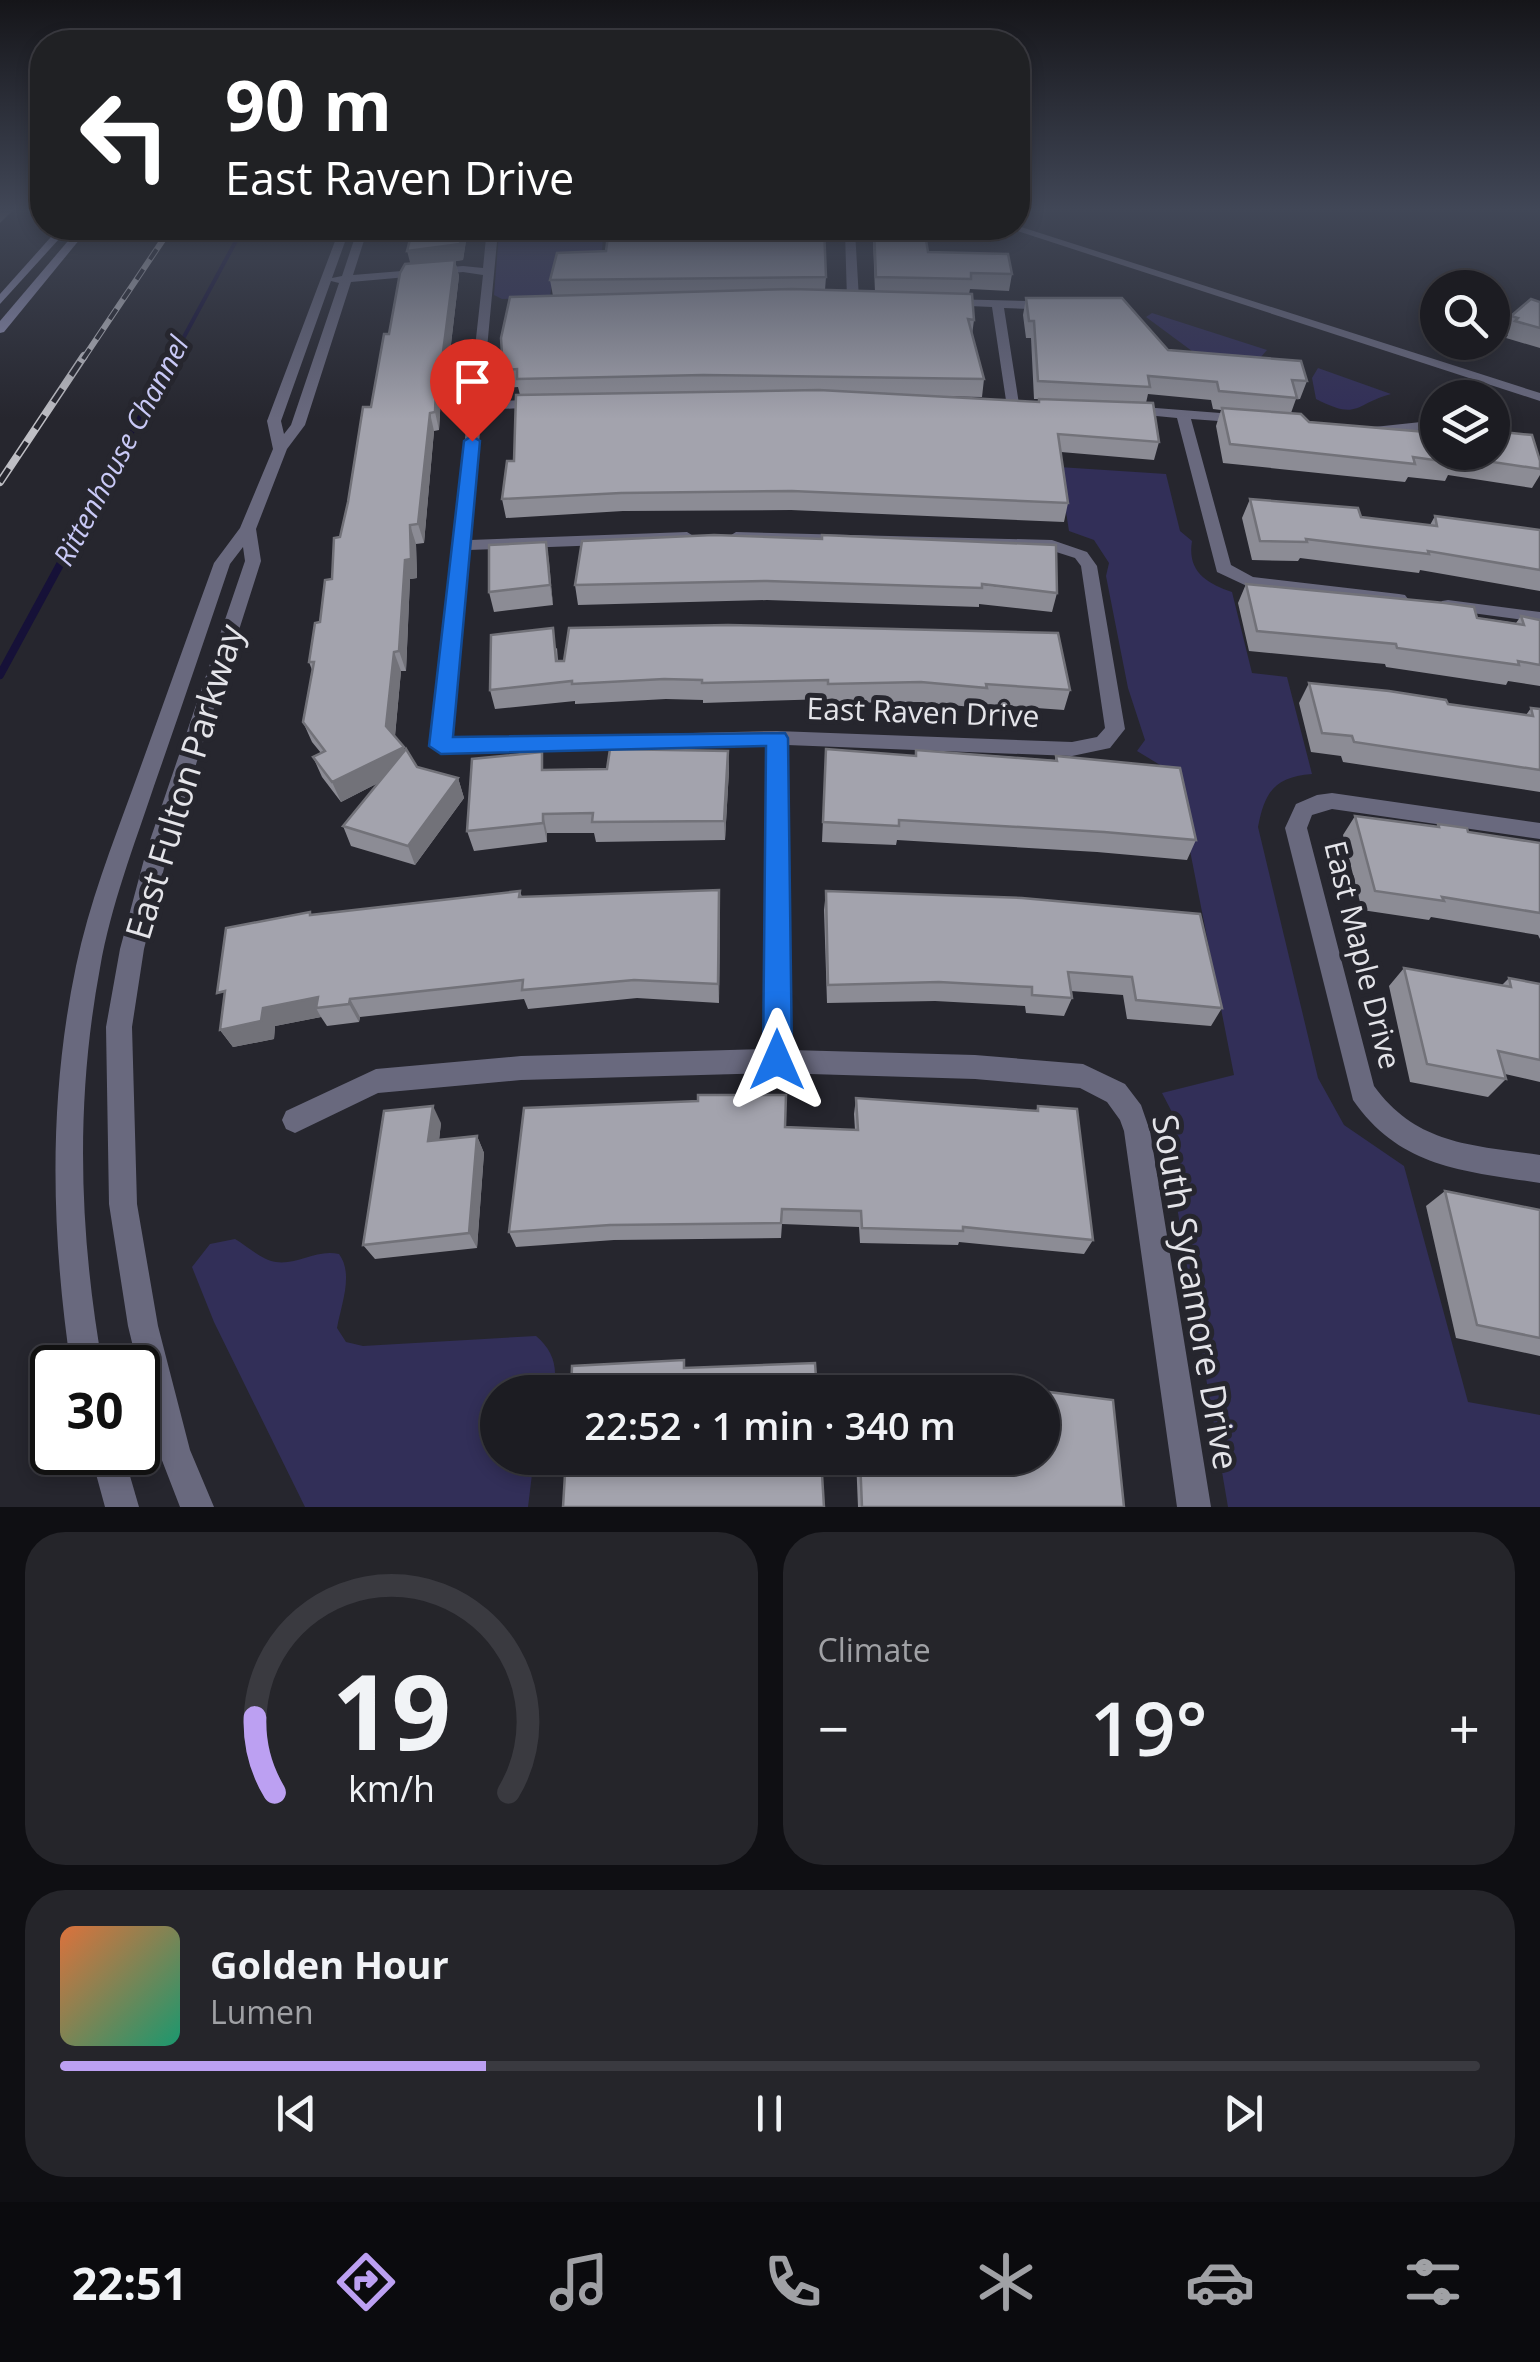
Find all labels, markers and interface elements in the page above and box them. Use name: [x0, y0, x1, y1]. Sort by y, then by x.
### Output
text: 90 m: [225, 56, 392, 152]
icon: left: [60, 70, 190, 200]
text: East Raven Drive: [225, 147, 574, 208]
map controls: [1420, 270, 1510, 470]
button: search: [1420, 270, 1510, 360]
water label: Rittenhouse Channel: [44, 328, 197, 572]
pin: [430, 339, 515, 442]
icon: arrive: [445, 354, 500, 409]
button: layers: [1420, 380, 1510, 470]
street label: East Fulton Parkway: [113, 618, 254, 945]
street label: East Raven Drive: [806, 687, 1040, 736]
street label: East Maple Drive: [1315, 836, 1412, 1073]
position arrow: [725, 1008, 829, 1112]
street label: South Sycamore Drive: [1142, 1110, 1251, 1473]
speed limit sign: 30: [30, 1345, 160, 1475]
text: 22:52 · 1 min · 340 m: [584, 1399, 956, 1451]
text: Climate: [818, 1628, 931, 1671]
text: 19: [332, 1639, 451, 1780]
text: 19°: [1090, 1676, 1208, 1778]
text: −: [818, 1690, 849, 1765]
text: +: [1449, 1690, 1480, 1765]
text: km/h: [348, 1764, 435, 1812]
text: Golden Hour: [210, 1938, 449, 1990]
text: Lumen: [210, 1990, 314, 2033]
icon: previous: [269, 2086, 324, 2141]
icon: pause: [742, 2086, 797, 2141]
icon: next: [1216, 2086, 1271, 2141]
icon: directions: [331, 2247, 401, 2317]
icon: music: [544, 2247, 614, 2317]
icon: phone: [758, 2247, 828, 2317]
icon: climate: [971, 2247, 1041, 2317]
icon: car: [1185, 2247, 1255, 2317]
icon: filters: [1398, 2247, 1468, 2317]
text: 22:51: [72, 2252, 187, 2313]

